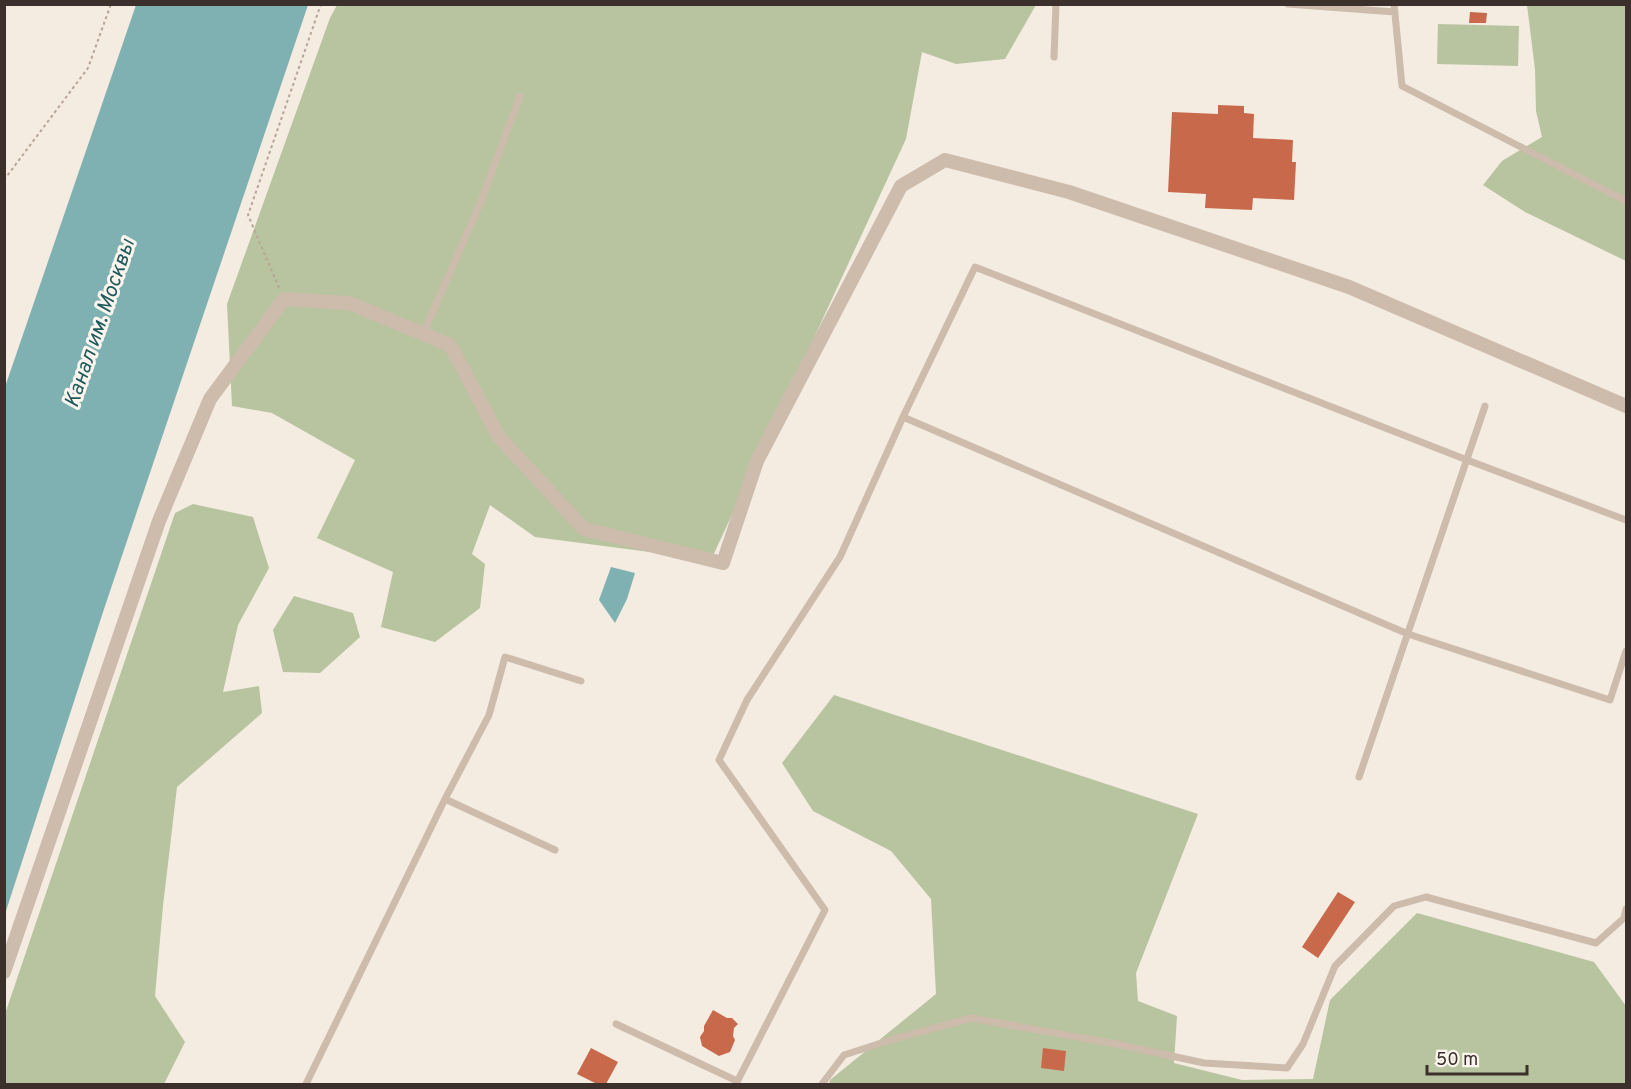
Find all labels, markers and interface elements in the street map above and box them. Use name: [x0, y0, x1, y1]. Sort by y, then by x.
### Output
water label: Канал им. Москвы: [59, 236, 142, 411]
scale bar: [1427, 1038, 1528, 1076]
text: 50 m: [1436, 1049, 1478, 1072]

